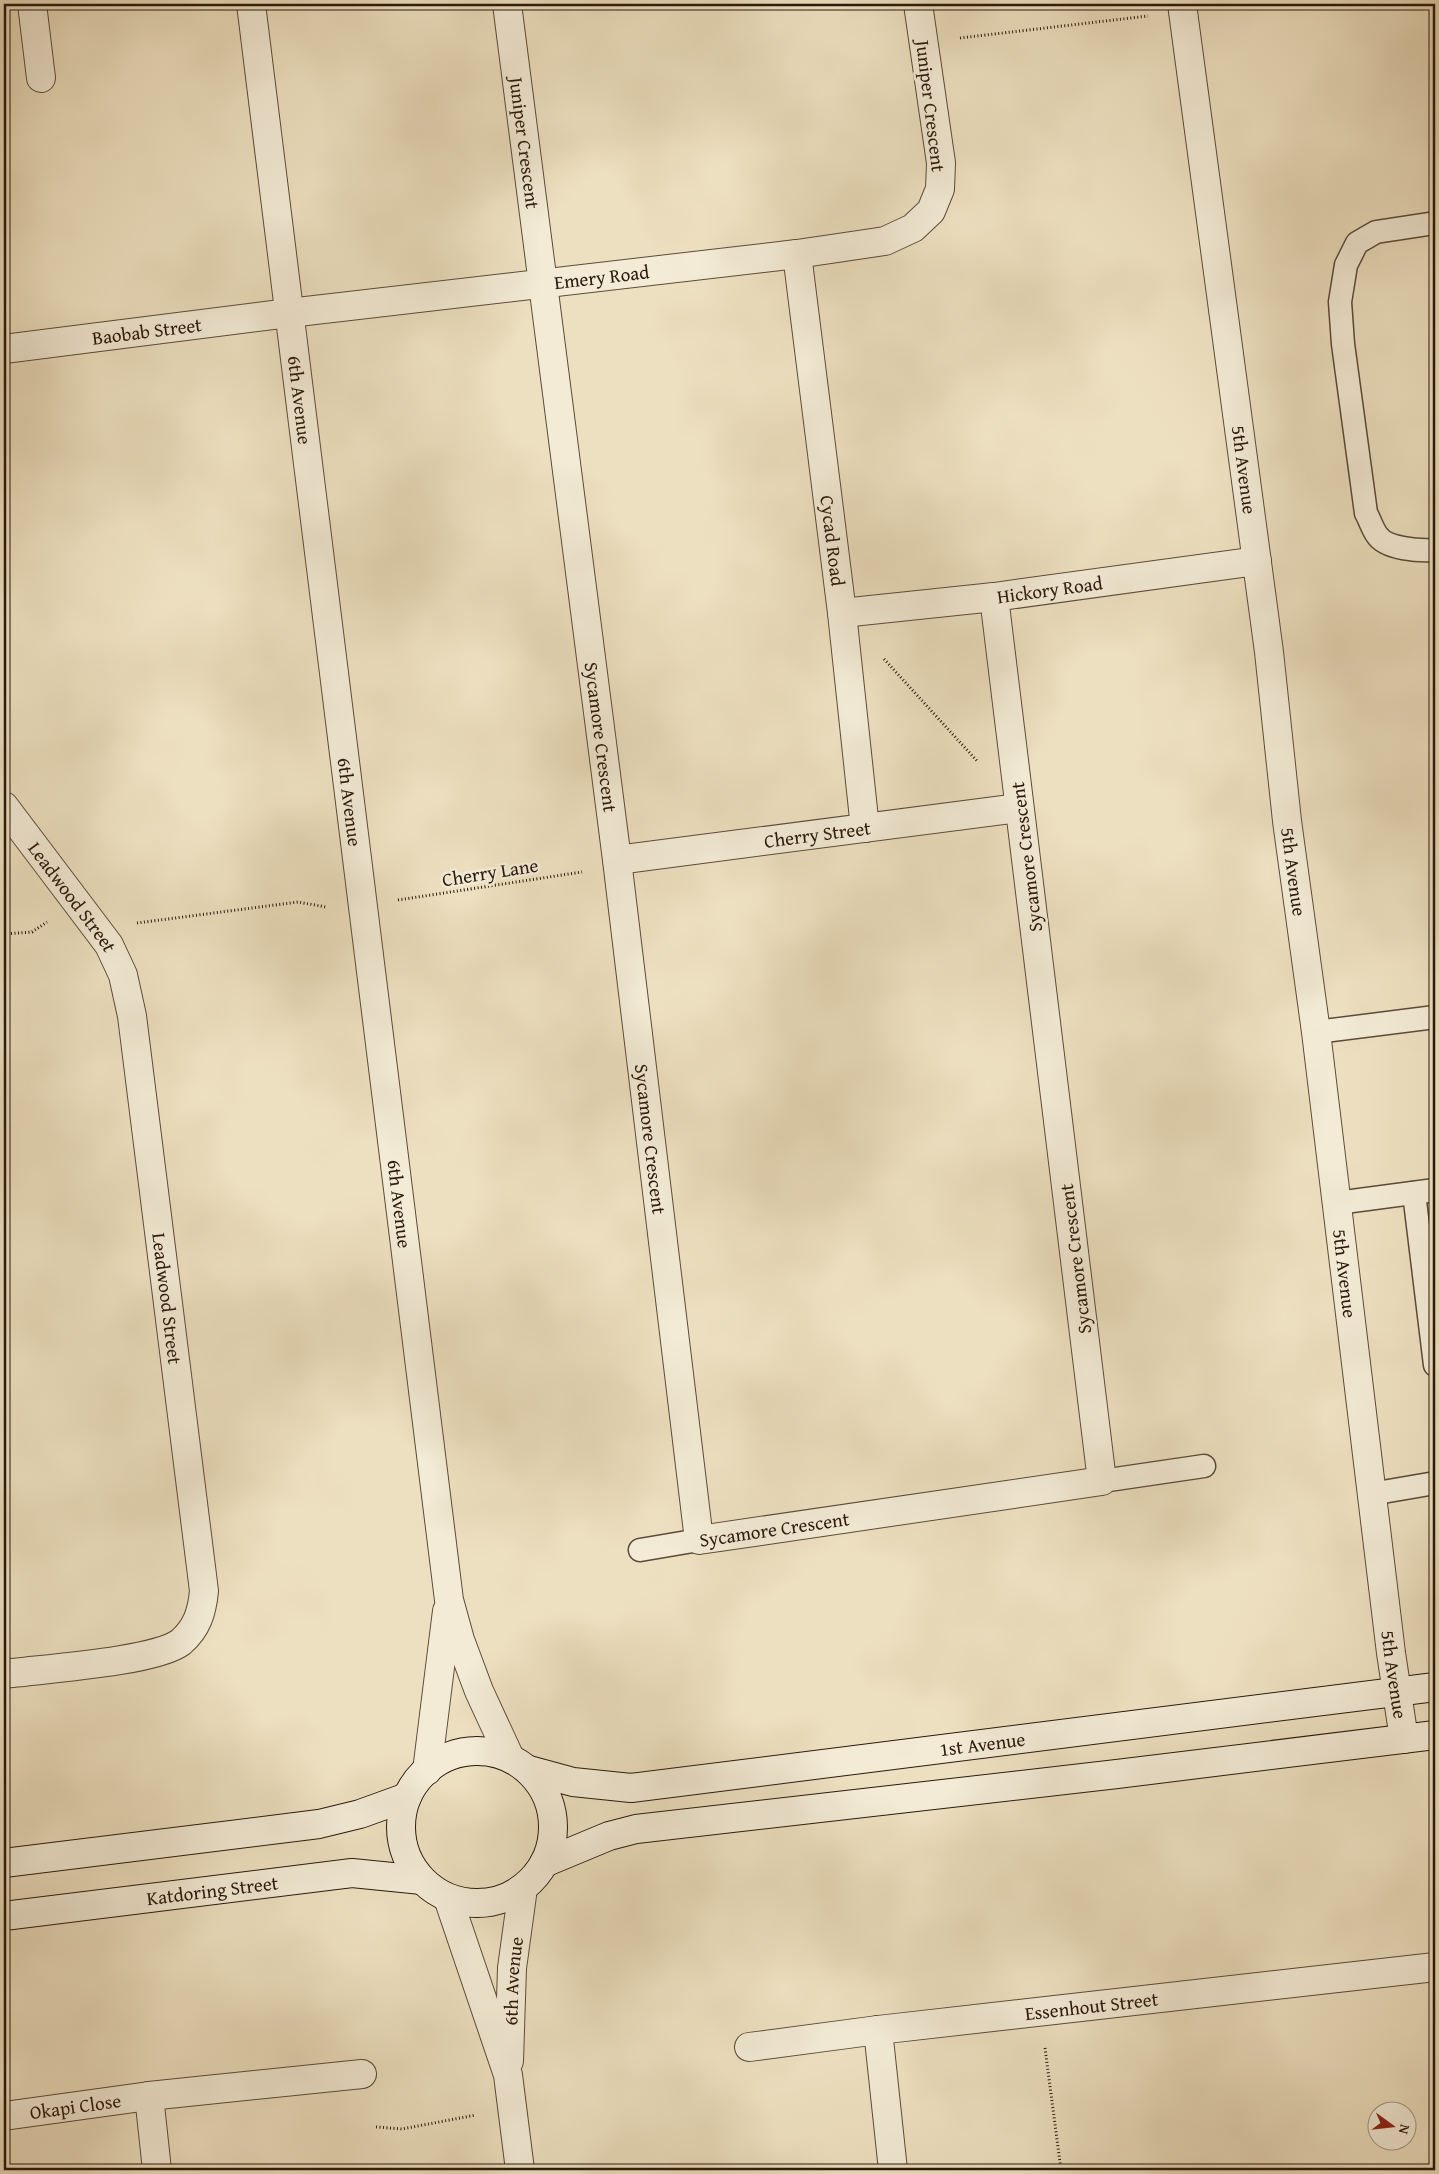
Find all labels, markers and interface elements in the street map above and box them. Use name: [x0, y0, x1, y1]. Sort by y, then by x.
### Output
street label: Juniper Crescent: [909, 37, 953, 174]
street label: Juniper Crescent: [502, 73, 547, 211]
street label: Emery Road: [553, 257, 651, 296]
street label: Baobab Street: [90, 310, 204, 352]
street label: 6th Avenue: [281, 354, 320, 446]
street label: 5th Avenue: [1225, 424, 1264, 516]
street label: Cycad Road: [813, 494, 853, 589]
street label: Hickory Road: [995, 568, 1105, 610]
street label: Sycamore Crescent: [578, 660, 625, 814]
street label: 6th Avenue: [331, 756, 369, 848]
street label: Sycamore Crescent: [1003, 780, 1049, 934]
street label: Cherry Street: [762, 813, 873, 855]
street label: 5th Avenue: [1274, 826, 1314, 918]
street label: Leadwood Street: [22, 836, 124, 957]
street label: Cherry Lane: [440, 851, 540, 893]
street label: Sycamore Crescent: [628, 1062, 674, 1216]
street label: 6th Avenue: [380, 1158, 419, 1250]
street label: Sycamore Crescent: [1052, 1182, 1098, 1336]
street label: 5th Avenue: [1326, 1228, 1364, 1320]
street label: Leadwood Street: [145, 1231, 190, 1366]
street label: Sycamore Crescent: [697, 1504, 851, 1554]
street label: 5th Avenue: [1374, 1629, 1415, 1721]
street label: 1st Avenue: [938, 1725, 1027, 1763]
street label: Katdoring Street: [145, 1868, 280, 1912]
street label: 6th Avenue: [496, 1935, 530, 2026]
street label: Essenhout Street: [1023, 1984, 1160, 2027]
street label: Okapi Close: [28, 2086, 123, 2126]
north arrow: [1366, 2102, 1416, 2152]
text: N: [1394, 2122, 1415, 2137]

